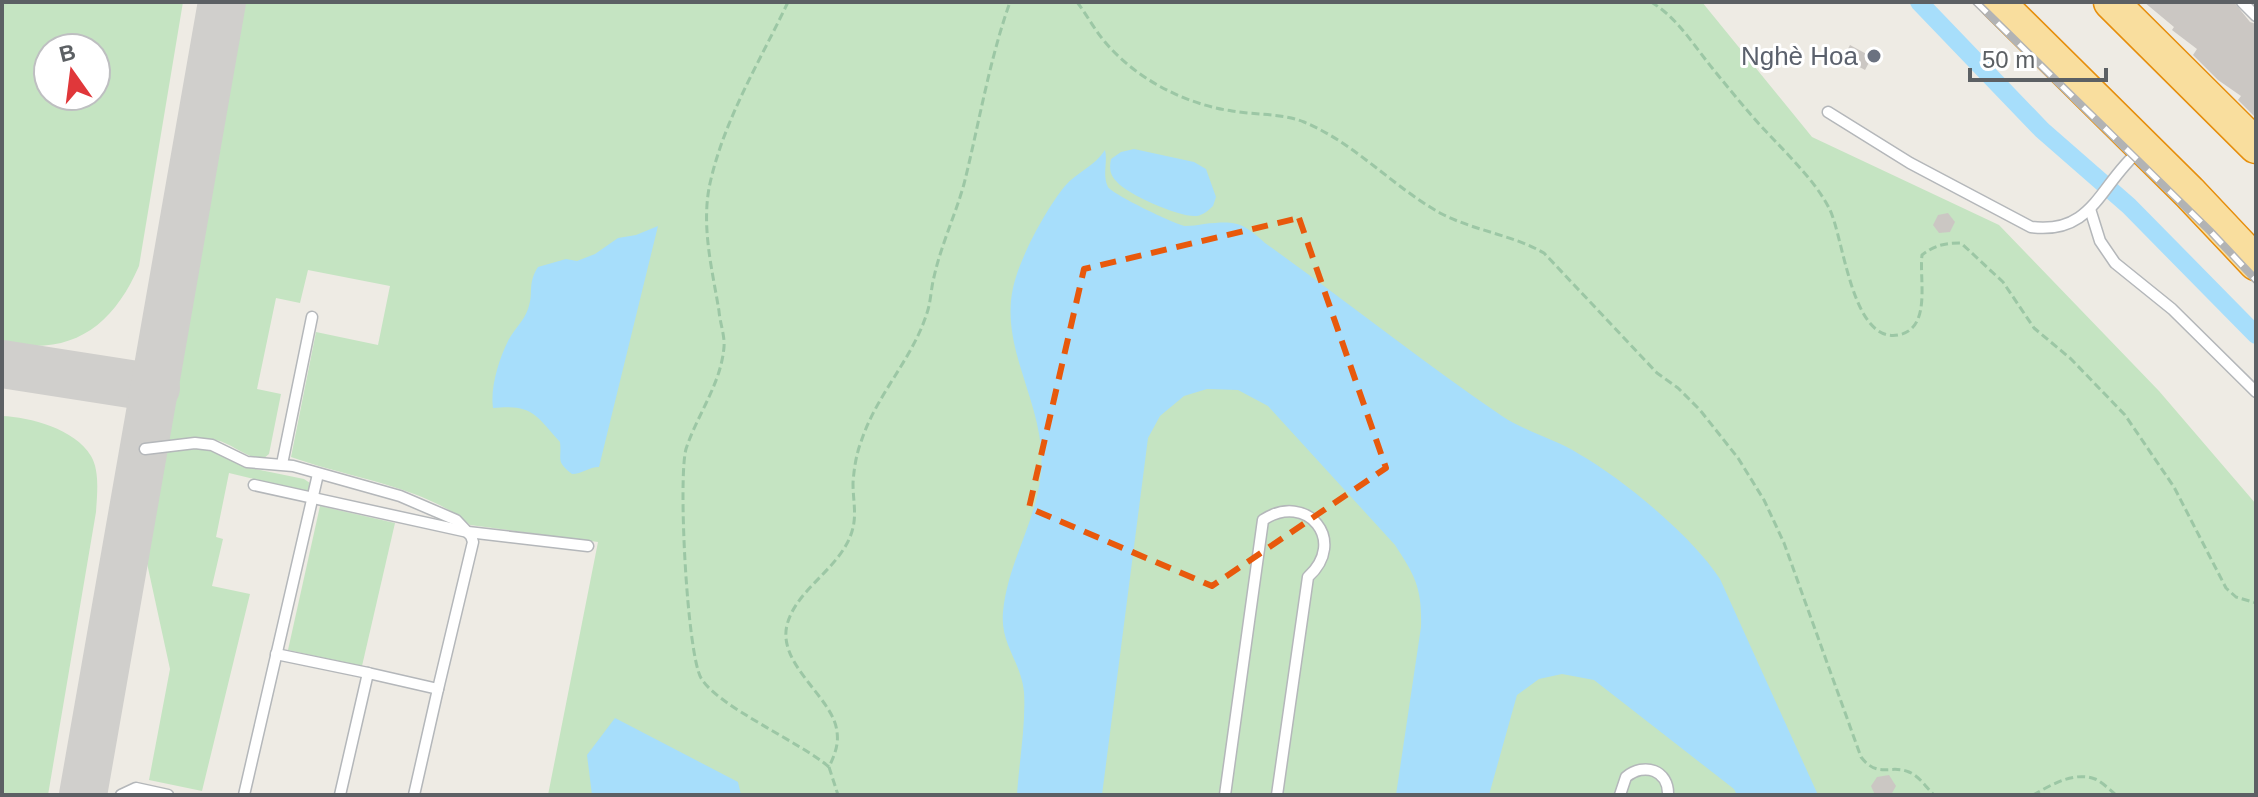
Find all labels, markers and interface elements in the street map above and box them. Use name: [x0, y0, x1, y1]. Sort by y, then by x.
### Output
north arrow: [32, 32, 112, 112]
scale bar: [1970, 32, 2106, 82]
text: B: [57, 39, 78, 67]
place label: Nghè Hoa: [1741, 41, 1859, 71]
text: 50 m: [1982, 46, 2035, 73]
marker: Nghè Hoa: [1865, 47, 1883, 65]

